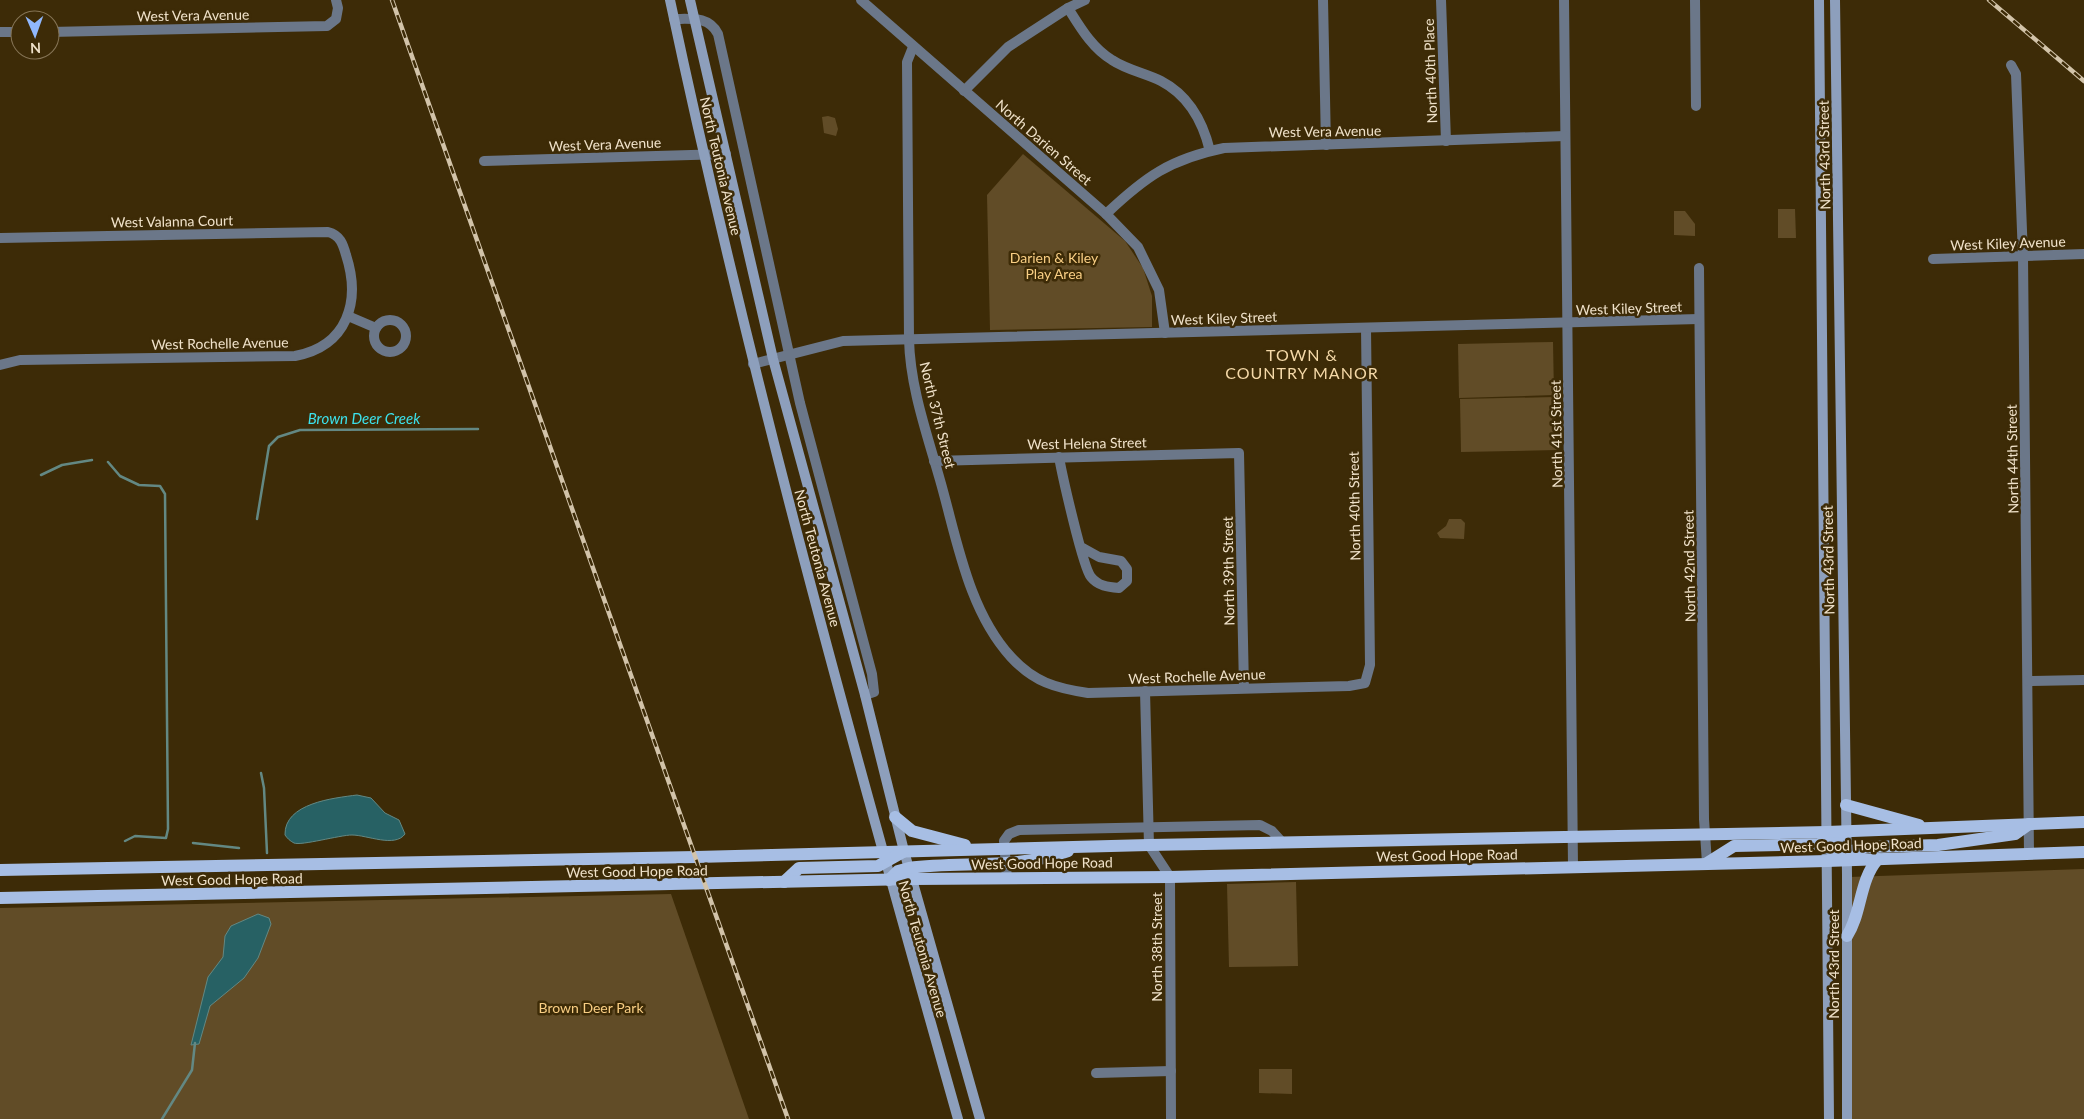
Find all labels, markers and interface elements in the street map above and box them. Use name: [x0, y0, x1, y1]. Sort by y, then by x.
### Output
street label: West Vera Avenue: [137, 6, 249, 24]
north arrow: [10, 10, 60, 60]
street label: North 40th Place: [1420, 18, 1440, 124]
text: N: [30, 40, 41, 57]
street label: North Teutonia Avenue: [697, 95, 745, 237]
street label: North Darien Street: [993, 96, 1095, 188]
street label: North 43rd Street: [1815, 100, 1833, 210]
street label: West Vera Avenue: [1269, 122, 1381, 140]
street label: West Vera Avenue: [548, 134, 662, 154]
street label: West Valanna Court: [111, 211, 233, 231]
street label: West Kiley Avenue: [1950, 232, 2066, 254]
park label: Darien & Kiley Play Area: [1010, 249, 1099, 282]
street label: West Kiley Street: [1576, 298, 1682, 318]
street label: West Kiley Street: [1171, 308, 1277, 328]
street label: West Rochelle Avenue: [151, 333, 289, 353]
district label: TOWN & COUNTRY MANOR: [1225, 345, 1379, 382]
street label: North 37th Street: [917, 360, 959, 470]
street label: North 41st Street: [1547, 380, 1565, 488]
street label: North 44th Street: [2003, 404, 2021, 514]
water label: Brown Deer Creek: [308, 409, 421, 427]
street label: West Helena Street: [1027, 433, 1147, 453]
street label: North 40th Street: [1345, 451, 1363, 561]
street label: North Teutonia Avenue: [791, 487, 845, 629]
street label: North 43rd Street: [1819, 505, 1837, 615]
street label: North 42nd Street: [1680, 510, 1698, 622]
street label: North 39th Street: [1219, 516, 1237, 626]
street label: West Rochelle Avenue: [1128, 665, 1266, 687]
street label: West Good Hope Road: [1780, 834, 1922, 856]
street label: West Good Hope Road: [1376, 845, 1518, 865]
street label: West Good Hope Road: [971, 853, 1113, 873]
street label: West Good Hope Road: [566, 861, 708, 881]
street label: West Good Hope Road: [161, 869, 303, 889]
street label: North Teutonia Avenue: [895, 879, 951, 1019]
street label: North 38th Street: [1148, 892, 1165, 1002]
street label: North 43rd Street: [1825, 909, 1842, 1019]
park label: Brown Deer Park: [539, 999, 644, 1016]

